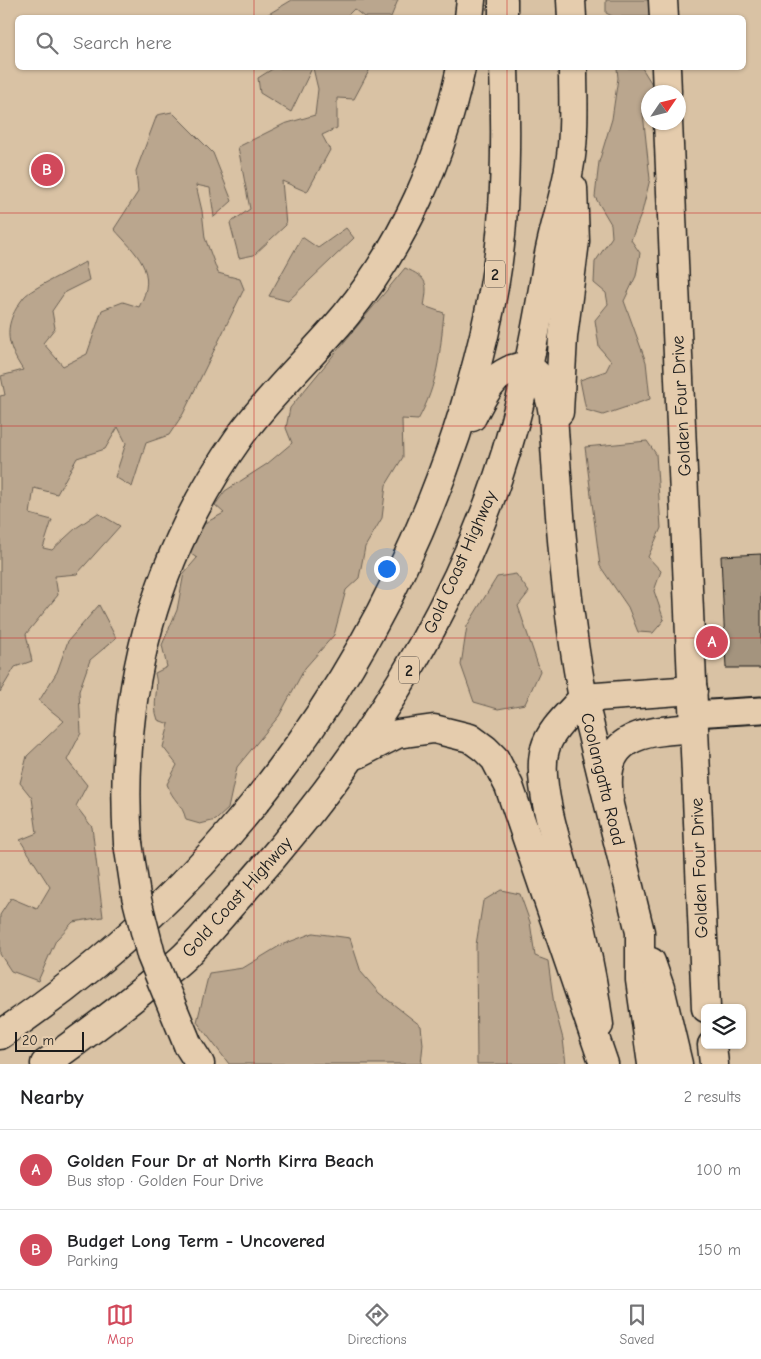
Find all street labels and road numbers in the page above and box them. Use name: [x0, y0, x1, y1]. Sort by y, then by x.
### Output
road number: 2: [485, 260, 505, 288]
street label: Golden Four Drive: [667, 335, 696, 477]
street label: Gold Coast Highway: [419, 487, 502, 637]
road number: 2: [399, 656, 419, 684]
street label: Coolangatta Road: [576, 711, 629, 848]
street label: Golden Four Drive: [687, 797, 712, 939]
street label: Gold Coast Highway: [178, 832, 297, 962]

